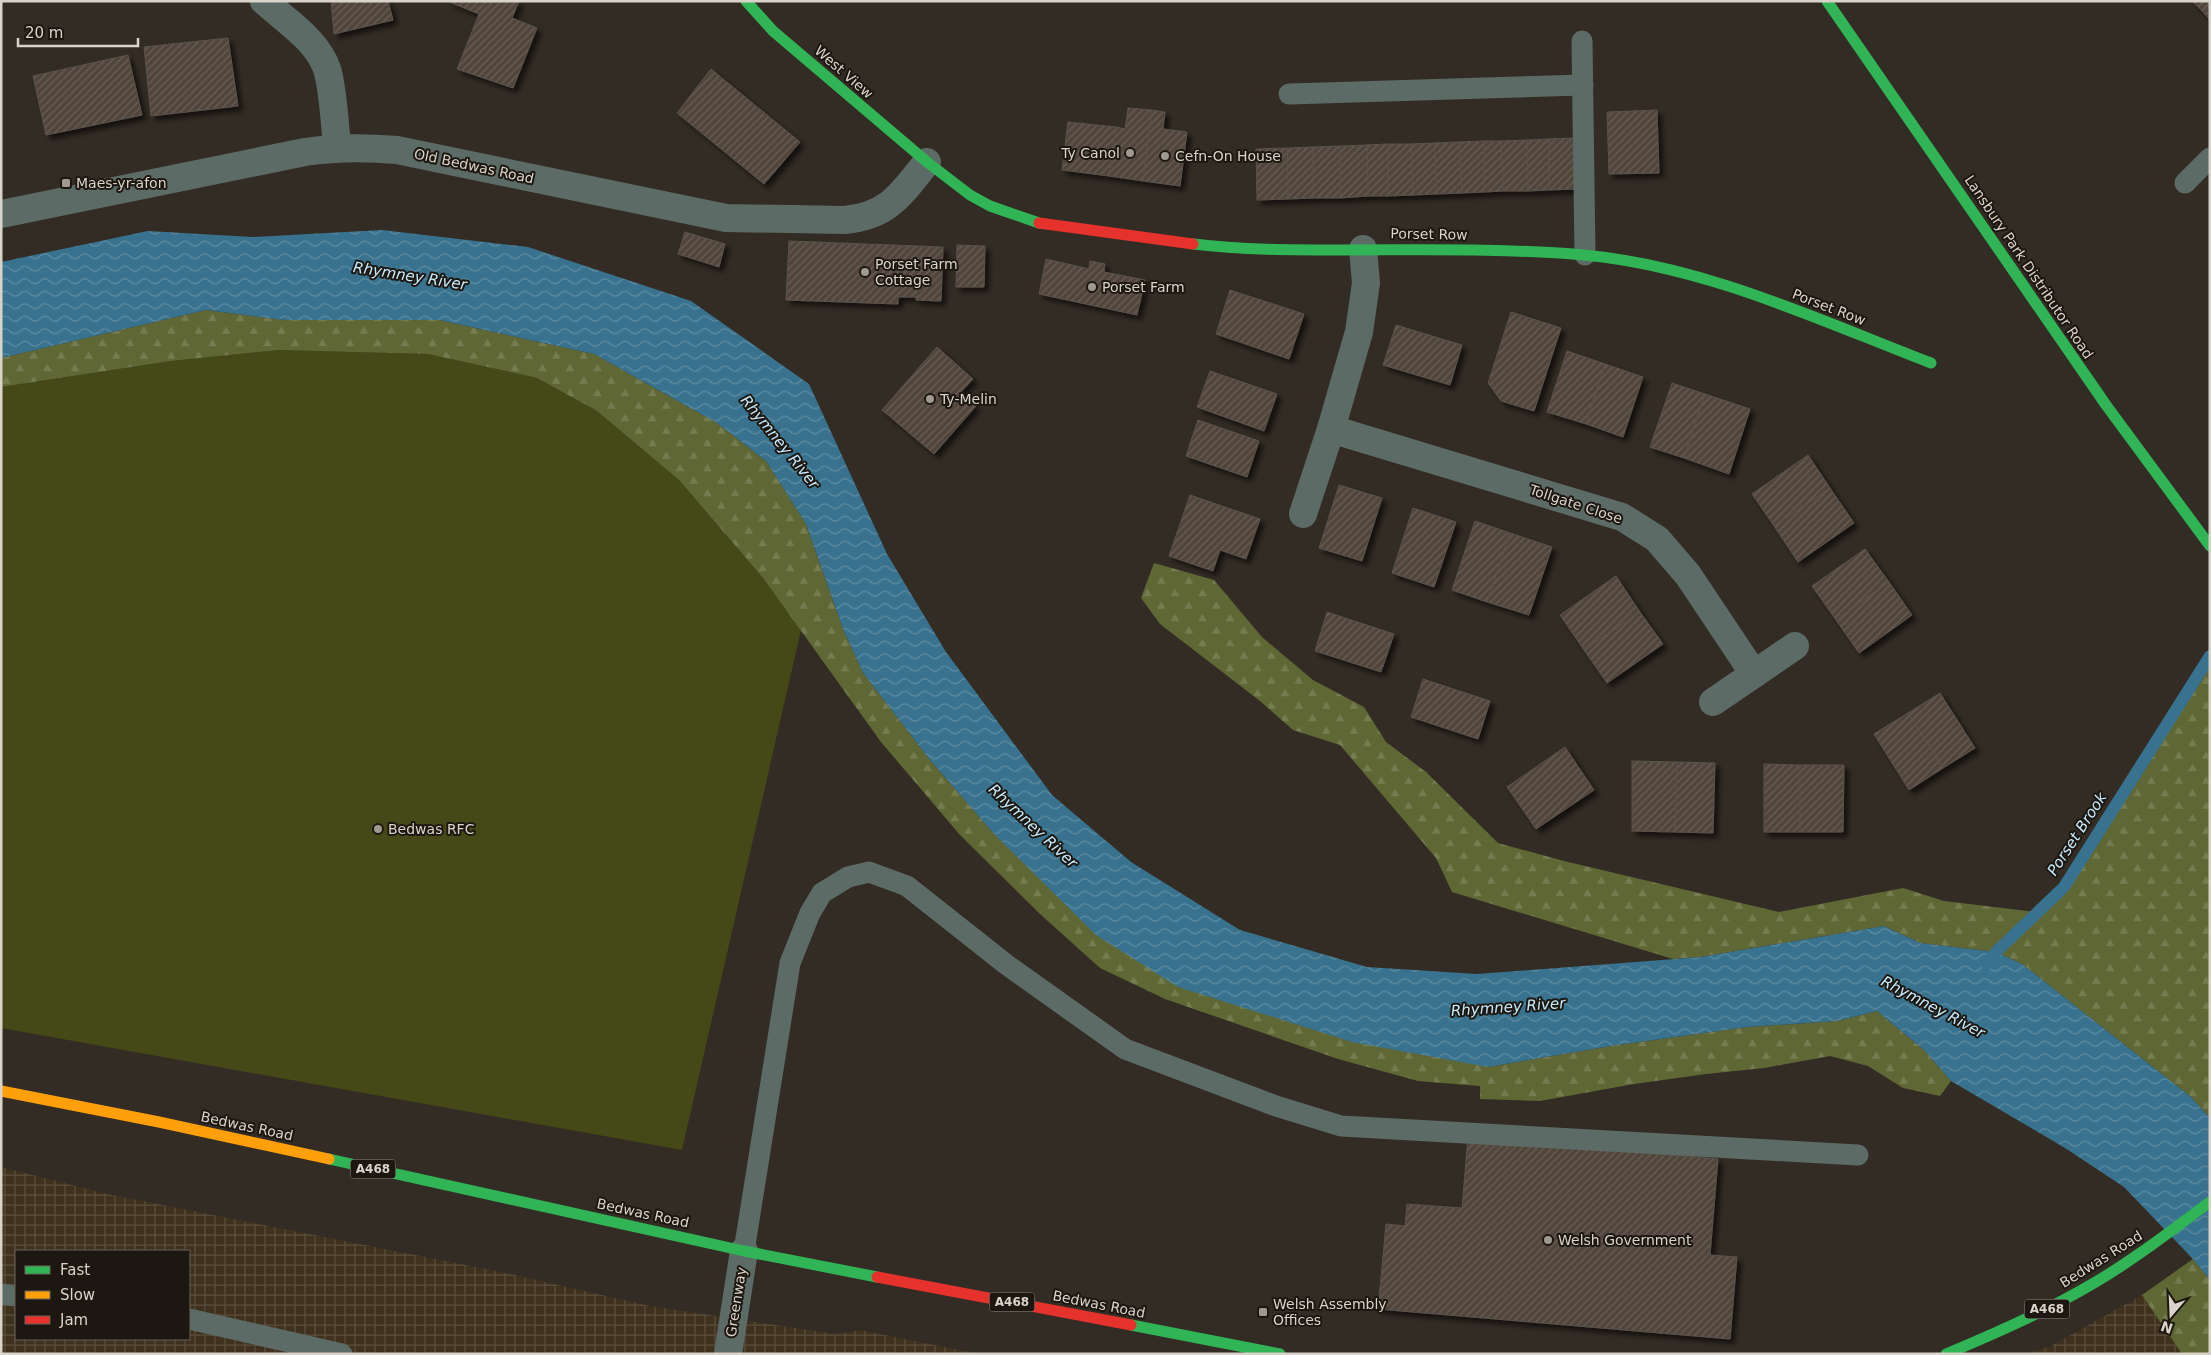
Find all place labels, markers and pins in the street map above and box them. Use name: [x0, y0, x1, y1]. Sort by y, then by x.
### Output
place label: Ty Canol: [1060, 145, 1120, 161]
marker: Ty Canol: [1124, 147, 1136, 159]
place label: Cefn-On House: [1175, 148, 1281, 164]
marker: Cefn-On House: [1159, 150, 1171, 162]
place label: Maes-yr-afon: [76, 175, 167, 191]
marker: Maes-yr-afon: [60, 177, 72, 189]
place label: Porset Farm Cottage: [875, 256, 958, 288]
marker: Porset Farm Cottage: [859, 266, 871, 278]
place label: Porset Farm: [1102, 279, 1185, 295]
marker: Porset Farm: [1086, 281, 1098, 293]
place label: Ty-Melin: [939, 391, 997, 407]
marker: Ty-Melin: [924, 393, 936, 405]
place label: Bedwas RFC: [388, 821, 475, 837]
marker: Bedwas RFC: [372, 823, 384, 835]
place label: Welsh Government: [1558, 1232, 1692, 1248]
marker: Welsh Government: [1542, 1234, 1554, 1246]
place label: Welsh Assembly Offices: [1273, 1296, 1387, 1328]
marker: Welsh Assembly Offices: [1257, 1306, 1269, 1318]

